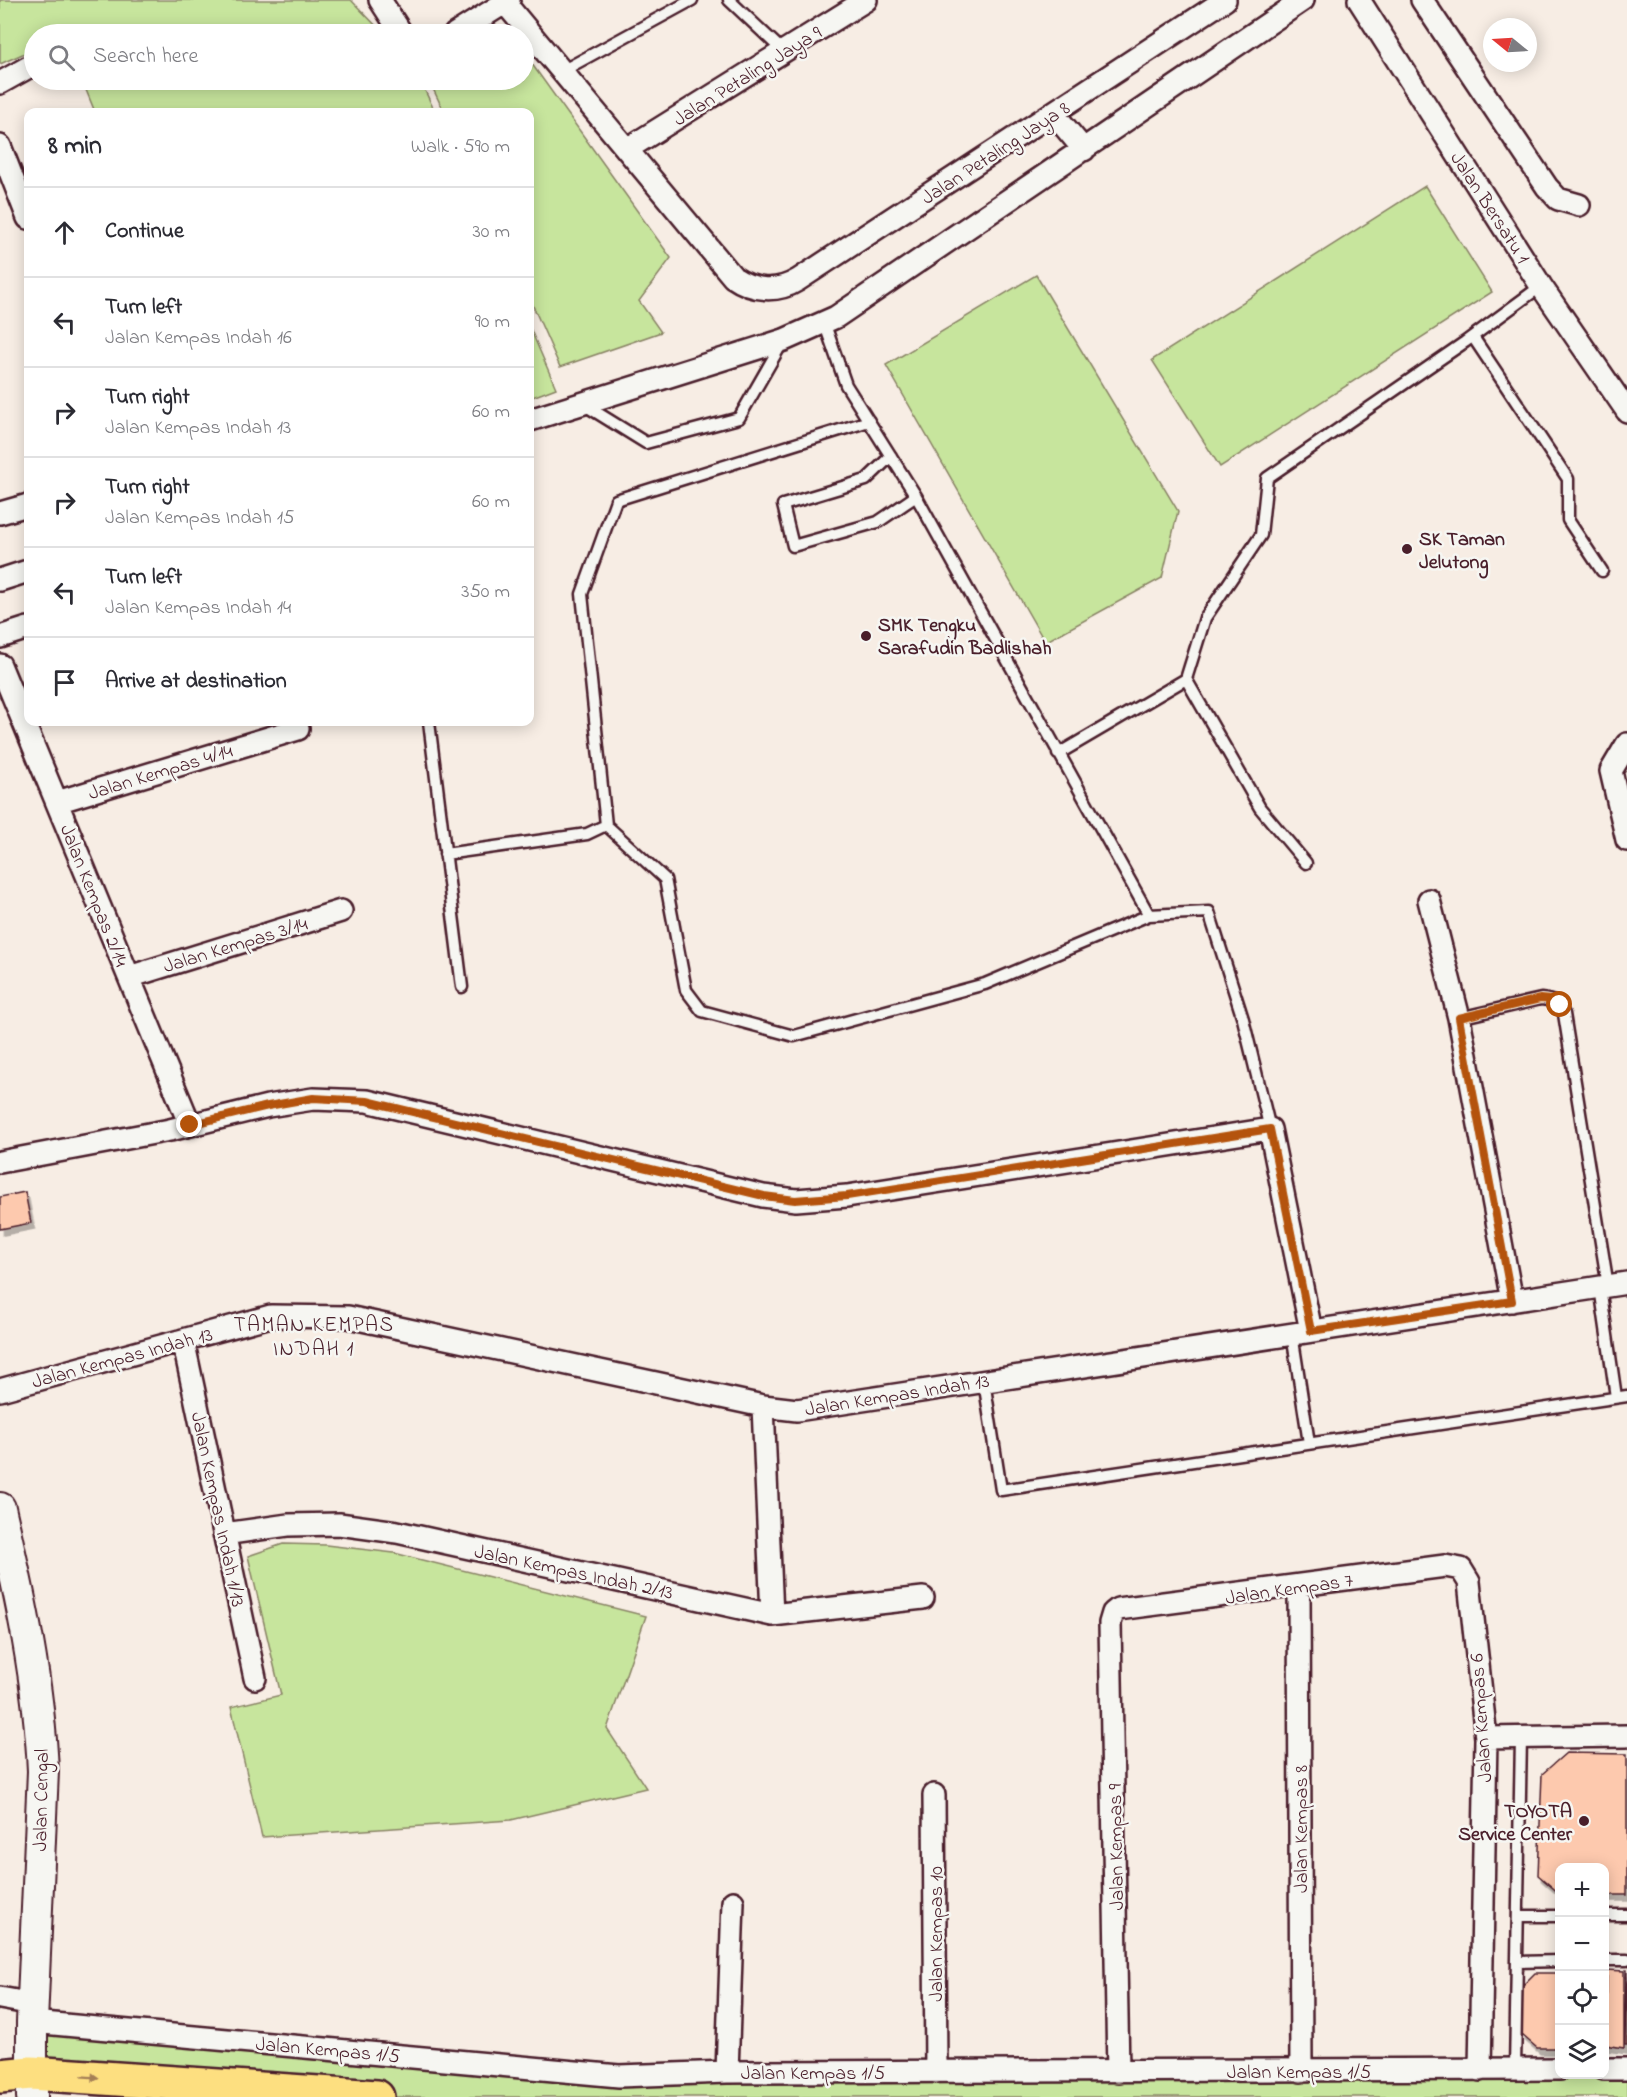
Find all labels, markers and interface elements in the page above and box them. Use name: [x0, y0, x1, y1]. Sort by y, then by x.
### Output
north arrow: [1483, 18, 1537, 72]
street label: Jalan Petaling Jaya 9: [668, 20, 829, 136]
search box: [24, 24, 534, 90]
icon: search: [45, 41, 78, 74]
text: Search here: [93, 41, 198, 73]
street label: Jalan Petaling Jaya 8: [916, 95, 1077, 214]
text: 8 min: [48, 128, 102, 166]
text: Walk · 590 m: [411, 133, 510, 162]
street label: Jalan Bersatu 1: [1442, 147, 1536, 270]
icon: ahead: [48, 216, 81, 249]
text: Continue: [105, 216, 184, 248]
text: 30 m: [473, 218, 510, 247]
text: Turn left: [105, 292, 182, 324]
icon: left: [48, 306, 81, 339]
text: 90 m: [475, 308, 510, 337]
text: Jalan Kempas Indah 16: [105, 324, 292, 353]
text: Turn right: [105, 382, 190, 414]
icon: right: [48, 396, 81, 429]
text: 60 m: [472, 398, 510, 427]
text: Jalan Kempas Indah 13: [105, 414, 291, 443]
text: Turn right: [105, 472, 190, 504]
icon: right: [48, 486, 81, 519]
text: 60 m: [472, 488, 510, 517]
text: Jalan Kempas Indah 15: [105, 504, 295, 533]
place label: SK Taman Jelutong: [1419, 526, 1505, 579]
marker: SK Taman Jelutong: [1400, 542, 1414, 556]
text: Turn left: [105, 562, 182, 594]
icon: left: [48, 576, 81, 609]
text: 350 m: [461, 578, 510, 607]
text: Jalan Kempas Indah 14: [105, 594, 291, 623]
place label: SMK Tengku Sarafudin Badlishah: [878, 612, 1051, 664]
marker: SMK Tengku Sarafudin Badlishah: [859, 629, 873, 643]
icon: arrive: [48, 666, 81, 699]
text: Arrive at destination: [105, 666, 287, 698]
street label: Jalan Kempas 4/14: [85, 738, 237, 809]
street label: Jalan Kempas 2/14: [51, 820, 134, 972]
street label: Jalan Kempas 3/14: [160, 911, 312, 982]
route start: [1546, 991, 1572, 1017]
route end: [176, 1111, 202, 1137]
district label: TAMAN KEMPAS INDAH 1: [233, 1311, 395, 1365]
street label: Jalan Kempas Indah 13: [29, 1321, 216, 1398]
street label: Jalan Kempas Indah 13: [803, 1368, 992, 1425]
street label: Jalan Kempas Indah 1/13: [182, 1409, 251, 1610]
street label: Jalan Kempas Indah 2/13: [471, 1538, 676, 1609]
street label: Jalan Kempas 7: [1224, 1567, 1355, 1614]
street label: Jalan Kempas 6: [1464, 1652, 1501, 1783]
street label: Jalan Cengal: [27, 1749, 59, 1852]
street label: Jalan Kempas 8: [1288, 1765, 1317, 1893]
street label: Jalan Kempas 9: [1102, 1783, 1133, 1911]
place label: TOYOTA Service Center: [1458, 1798, 1573, 1850]
marker: TOYOTA Service Center: [1577, 1814, 1591, 1828]
map controls: [1555, 1863, 1609, 2079]
button: +: [1555, 1863, 1609, 1917]
street label: Jalan Kempas 10: [923, 1866, 952, 2002]
button: −: [1555, 1917, 1609, 1971]
button: locate: [1555, 1971, 1609, 2025]
button: layers: [1555, 2025, 1609, 2079]
street label: Jalan Kempas 1/5: [254, 2031, 401, 2072]
street label: Jalan Kempas 1/5: [1227, 2059, 1371, 2088]
street label: Jalan Kempas 1/5: [741, 2060, 885, 2089]
one-way arrow: [80, 2072, 99, 2081]

